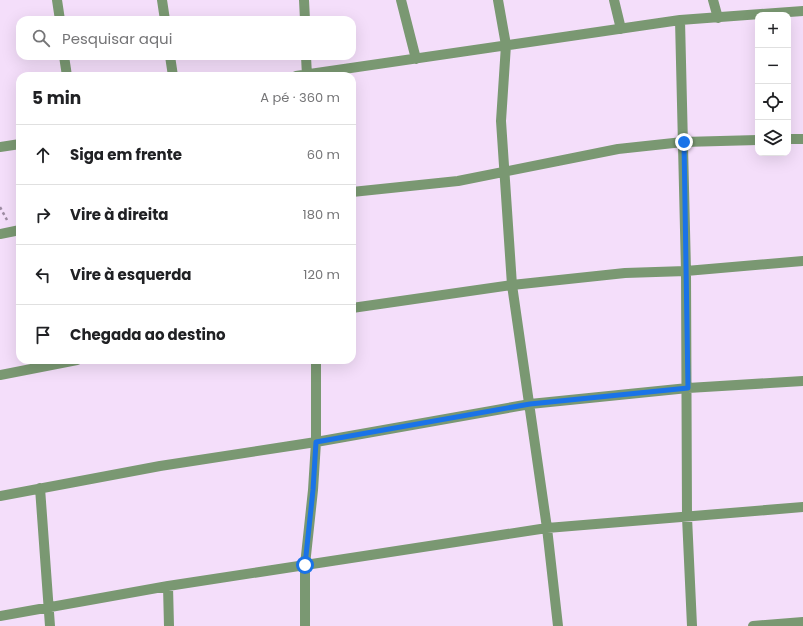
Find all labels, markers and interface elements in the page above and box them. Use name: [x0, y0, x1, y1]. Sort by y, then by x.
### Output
map controls: [755, 12, 791, 156]
button: +: [755, 12, 791, 48]
search box: [16, 16, 356, 60]
icon: search: [30, 27, 52, 49]
text: Pesquisar aqui: [62, 28, 172, 49]
button: −: [755, 48, 791, 84]
button: locate: [755, 84, 791, 120]
text: 5 min: [32, 86, 81, 110]
text: A pé · 360 m: [260, 88, 340, 107]
button: layers: [755, 120, 791, 156]
route end: [675, 133, 693, 151]
icon: ahead: [32, 144, 54, 166]
text: Siga em frente: [70, 144, 182, 165]
text: 60 m: [307, 145, 340, 164]
icon: right: [32, 204, 54, 226]
text: Vire à direita: [70, 204, 169, 225]
text: 180 m: [303, 205, 340, 224]
icon: left: [32, 264, 54, 286]
text: Vire à esquerda: [70, 264, 192, 285]
text: 120 m: [303, 265, 340, 284]
icon: arrive: [32, 324, 54, 346]
text: Chegada ao destino: [70, 324, 226, 345]
route start: [296, 556, 314, 574]

